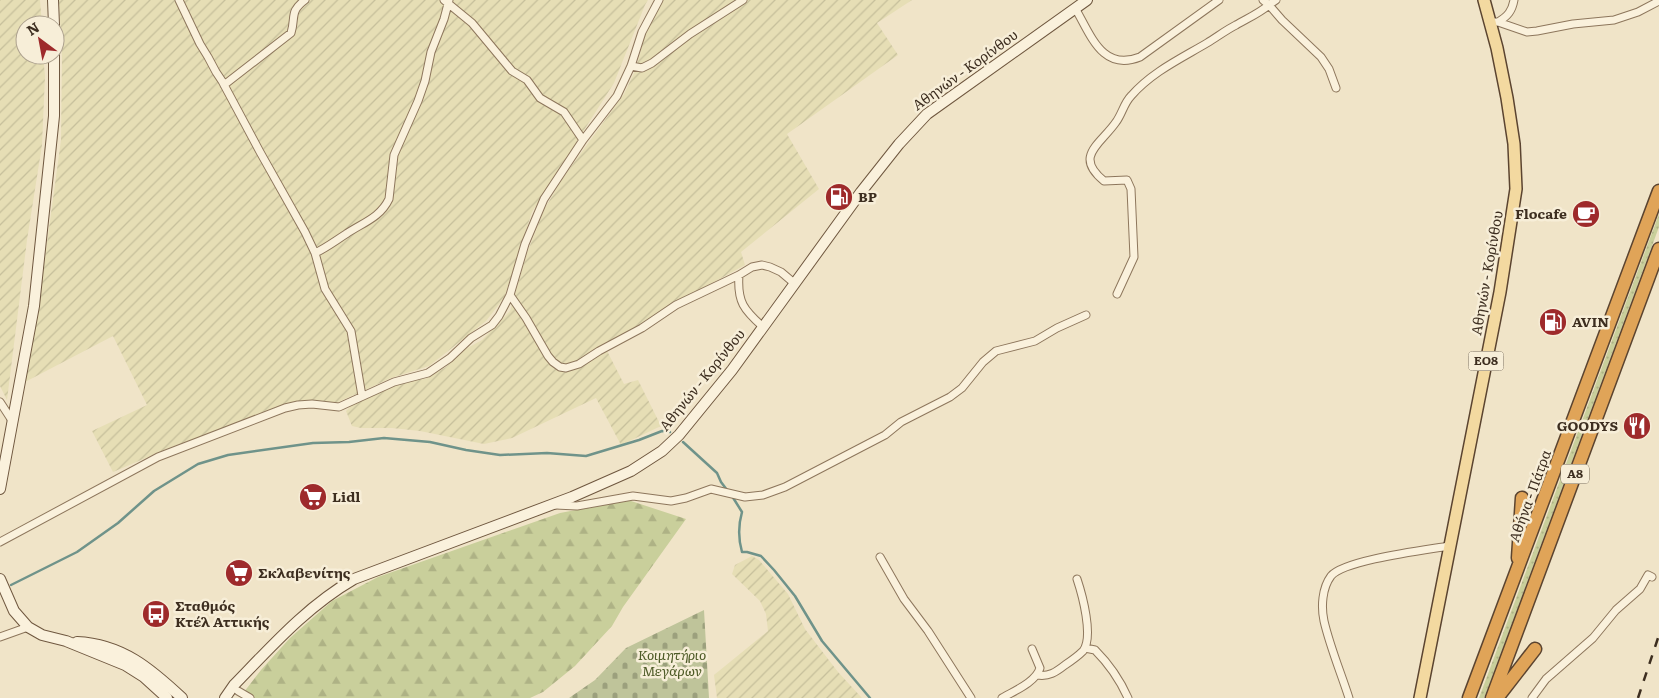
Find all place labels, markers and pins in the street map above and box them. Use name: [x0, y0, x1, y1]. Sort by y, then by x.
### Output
fuel station icon: BP: [824, 182, 854, 212]
place label: BP: [858, 186, 877, 206]
cafe icon: Flocafe: [1571, 199, 1601, 229]
place label: Flocafe: [1515, 203, 1567, 223]
fuel station icon: AVIN: [1538, 307, 1568, 337]
place label: AVIN: [1572, 311, 1609, 331]
restaurant icon: GOODYS: [1622, 411, 1652, 441]
place label: GOODYS: [1557, 415, 1618, 435]
supermarket icon: Lidl: [298, 482, 328, 512]
place label: Lidl: [332, 486, 360, 506]
supermarket icon: Σκλαβενίτης: [224, 558, 254, 588]
place label: Σκλαβενίτης: [258, 562, 351, 582]
place label: Σταθμός Κτέλ Αττικής: [175, 595, 270, 631]
bus stop icon: Σταθμός Κτέλ Αττικής: [141, 599, 171, 629]

